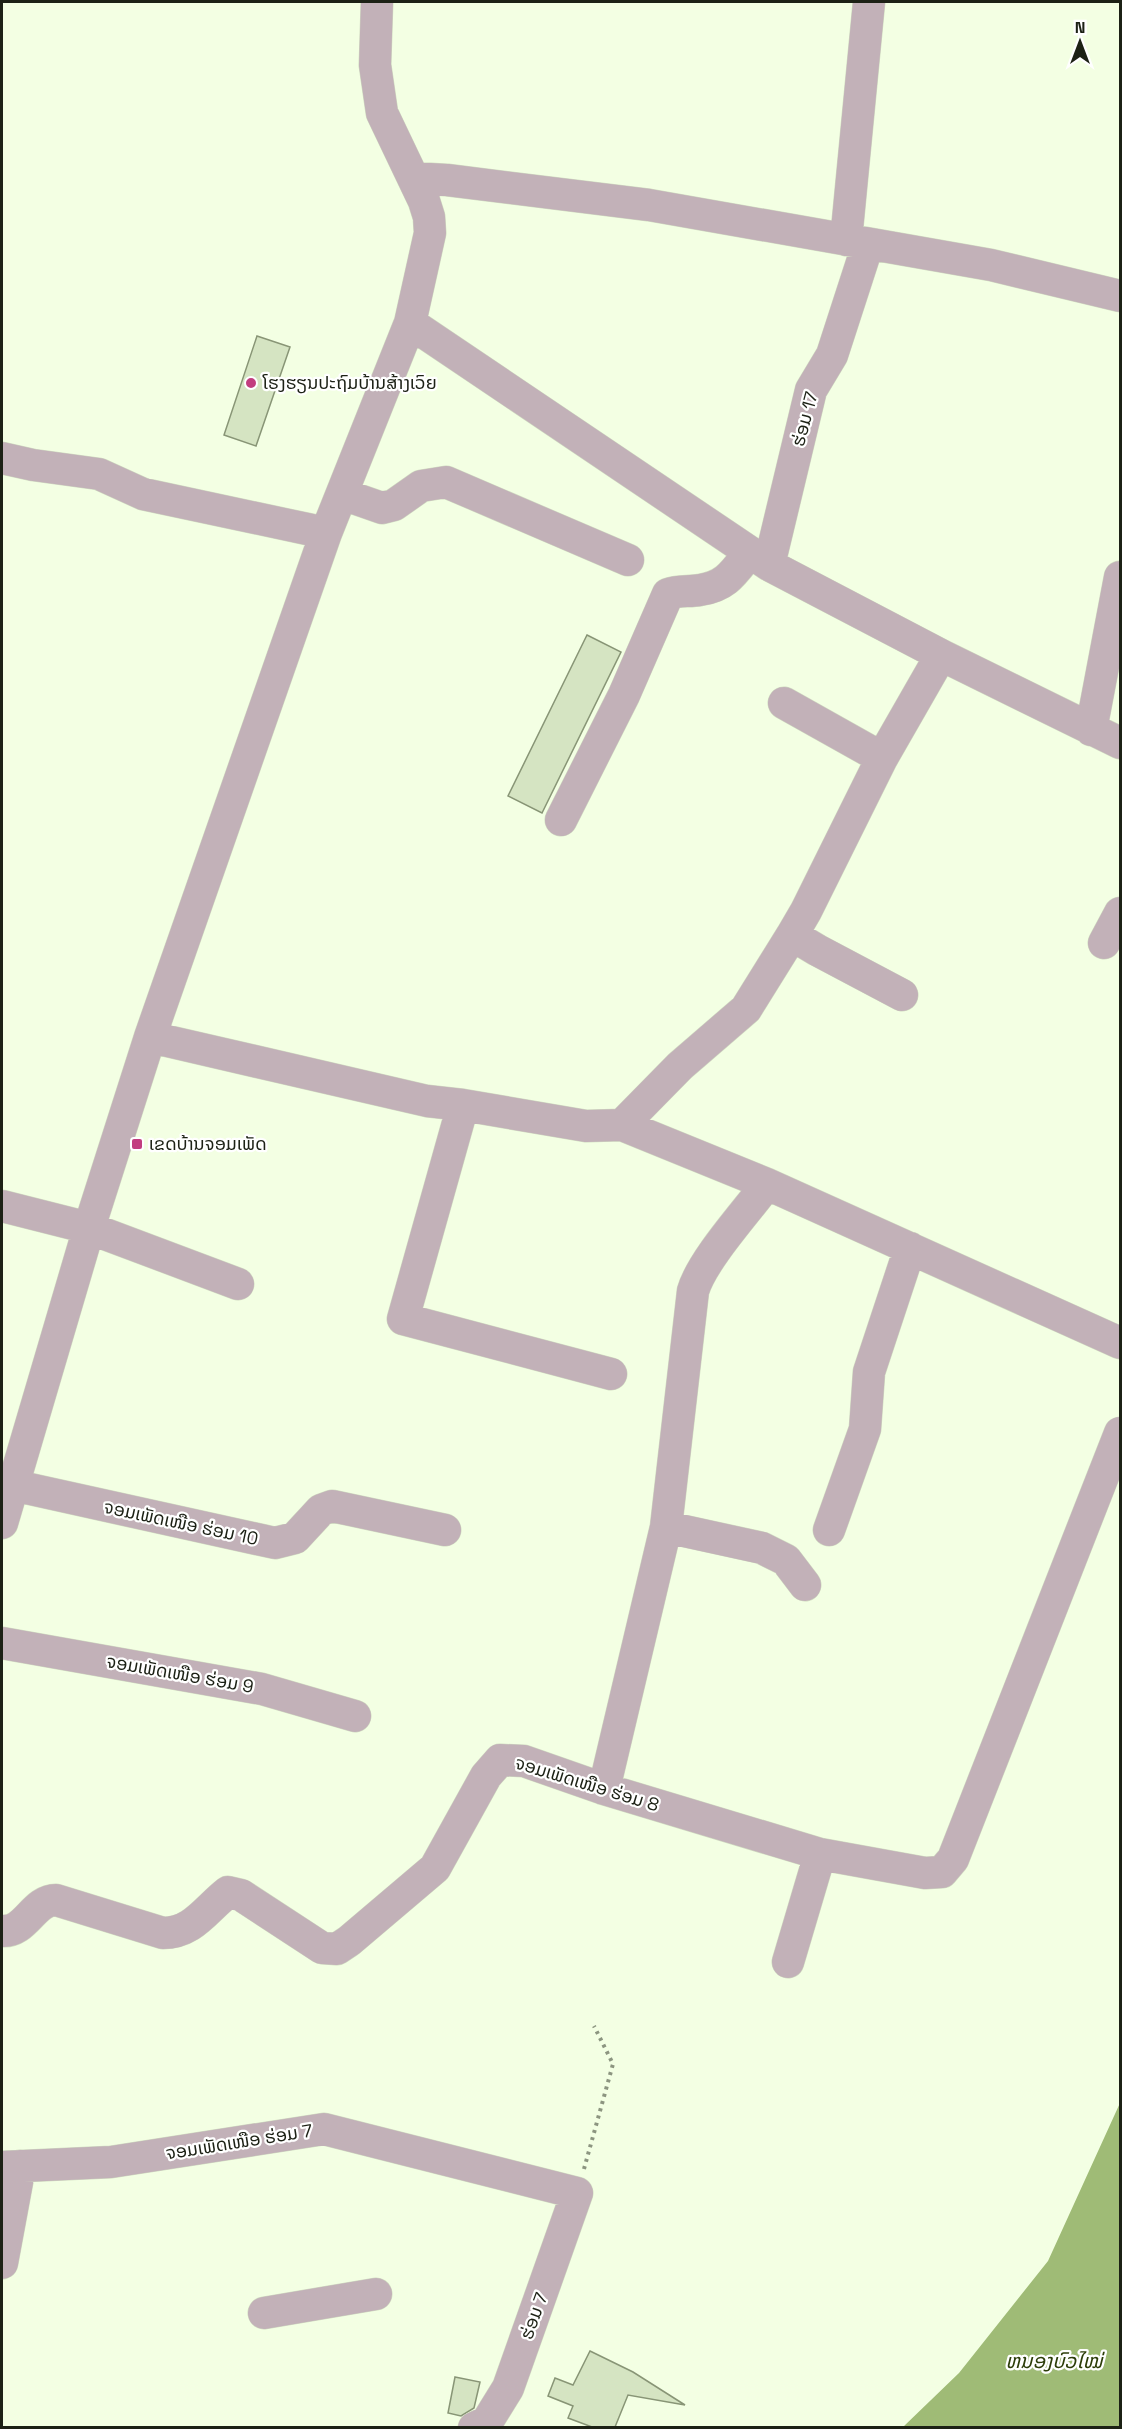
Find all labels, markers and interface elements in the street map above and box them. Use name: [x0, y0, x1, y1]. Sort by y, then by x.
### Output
north arrow: [1050, 12, 1110, 72]
text: N: [1075, 17, 1085, 38]
place label: ໂຮງຮຽນປະຖົມບ້ານສ້າງເວົຍ: [262, 371, 437, 394]
marker: ໂຮງຮຽນປະຖົມບ້ານສ້າງເວົຍ: [244, 376, 258, 390]
street label: ຮ່ອມ 17: [786, 389, 823, 449]
place label: ເຂດບ້ານຈອມເພັດ: [149, 1132, 267, 1155]
marker: ເຂດບ້ານຈອມເພັດ: [130, 1137, 144, 1151]
street label: ຈອມເພັດເໜືອ ຮ່ອມ 10: [102, 1495, 260, 1550]
street label: ຈອມເພັດເໜືອ ຮ່ອມ 9: [105, 1649, 256, 1698]
street label: ຈອມເພັດເໜືອ ຮ່ອມ 8: [512, 1751, 662, 1816]
street label: ຈອມເພັດເໜືອ ຮ່ອມ 7: [164, 2119, 314, 2164]
street label: ຮ່ອມ 7: [515, 2289, 553, 2342]
water label: ຫນອງບົວໄໝ່: [1006, 2348, 1105, 2374]

